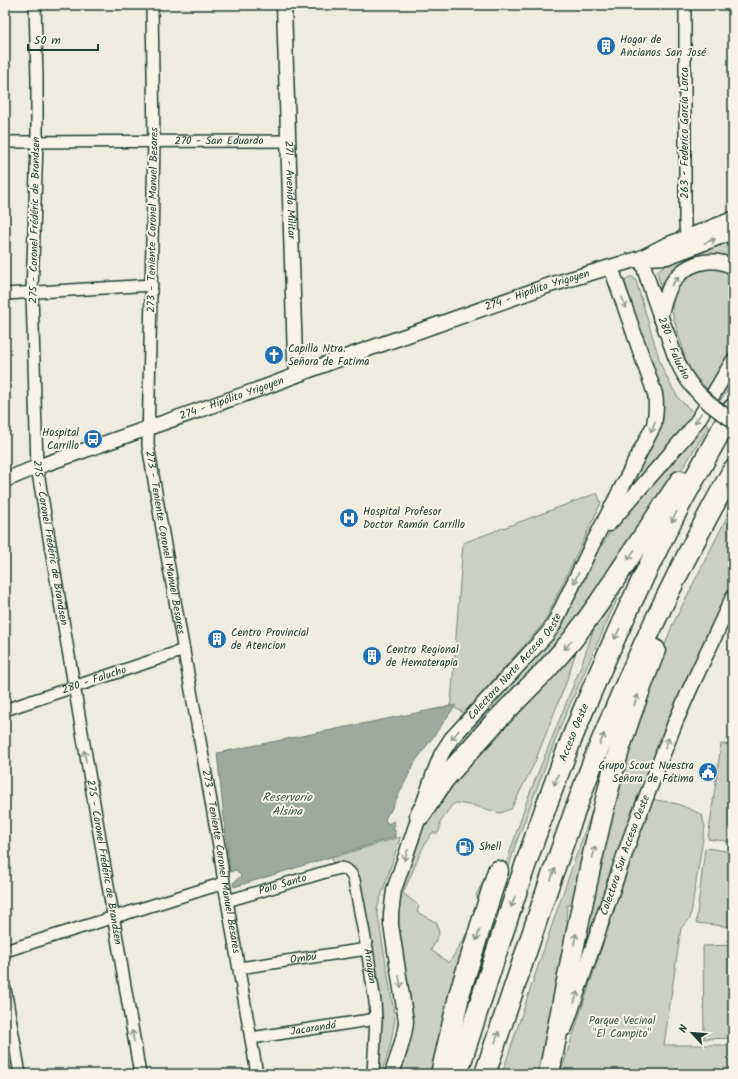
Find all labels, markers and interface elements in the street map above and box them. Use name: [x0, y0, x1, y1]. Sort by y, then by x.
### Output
scale bar: [28, 26, 98, 52]
text: 50 m: [34, 31, 61, 50]
place label: Hogar de Ancianos San José: [620, 31, 707, 62]
building icon: Hogar de Ancianos San José: [595, 35, 617, 57]
street label: 263 - Federico García Lorca: [676, 67, 694, 199]
street label: 273 - Teniente Coronel Manuel Besares: [142, 127, 164, 313]
street label: 270 - San Eduardo: [175, 132, 263, 150]
street label: 275 - Coronel Frédéric de Brandsen: [25, 136, 45, 304]
street label: 271 - Avenida Militar: [279, 140, 300, 241]
one-way arrow: [703, 236, 715, 244]
street label: 274 - Hipólito Yrigoyen: [482, 265, 592, 316]
one-way arrow: [670, 276, 679, 287]
one-way arrow: [620, 297, 628, 309]
street label: 280 - Falucho: [652, 314, 694, 384]
place label: Capilla Ntra. Señora de Fatima: [288, 340, 369, 371]
church icon: Capilla Ntra. Señora de Fatima: [263, 344, 285, 366]
street label: 274 - Hipólito Yrigoyen: [177, 372, 287, 425]
one-way arrow: [694, 412, 702, 424]
one-way arrow: [648, 421, 656, 433]
place label: Hospital Carrillo: [42, 424, 79, 455]
bus stop icon: Hospital Carrillo: [82, 428, 104, 450]
street label: 273 - Teniente Coronel Manuel Besares: [140, 449, 190, 636]
street label: 275 - Coronel Frédéric de Brandsen: [28, 460, 73, 627]
place label: Hospital Profesor Doctor Ramón Carrillo: [363, 503, 465, 534]
hospital icon: Hospital Profesor Doctor Ramón Carrillo: [338, 507, 360, 529]
one-way arrow: [670, 511, 677, 523]
one-way arrow: [627, 549, 635, 560]
one-way arrow: [572, 572, 580, 584]
street label: Colectora Norte Acceso Oeste: [463, 610, 567, 724]
place label: Centro Provincial de Atencion: [231, 624, 309, 655]
building icon: Centro Provincial de Atencion: [206, 628, 228, 650]
one-way arrow: [613, 628, 620, 640]
one-way arrow: [563, 640, 572, 650]
place label: Centro Regional de Hemoterapia: [386, 641, 459, 672]
building icon: Centro Regional de Hemoterapia: [361, 645, 383, 667]
street label: 280 - Falucho: [59, 661, 129, 699]
one-way arrow: [633, 694, 640, 707]
street label: Acceso Oeste: [555, 701, 594, 764]
one-way arrow: [451, 730, 460, 740]
one-way arrow: [599, 734, 607, 746]
one-way arrow: [664, 738, 672, 750]
one-way arrow: [81, 750, 89, 763]
place label: Grupo Scout Nuestra Señora de Fátima: [599, 757, 694, 788]
public building icon: Grupo Scout Nuestra Señora de Fátima: [697, 761, 719, 783]
street label: 273 - Teniente Coronel Manuel Besares: [196, 768, 245, 955]
one-way arrow: [552, 773, 560, 785]
street label: 275 - Coronel Frédéric de Brandsen: [81, 778, 127, 946]
water label: Reservorio Alsina: [262, 788, 313, 821]
street label: Colectora Sur Acceso Oeste: [595, 792, 655, 918]
fuel station icon: Shell: [454, 836, 476, 858]
place label: Shell: [479, 838, 501, 856]
one-way arrow: [590, 846, 598, 859]
one-way arrow: [402, 848, 409, 861]
street label: Palo Santo: [256, 869, 309, 900]
one-way arrow: [549, 869, 557, 881]
one-way arrow: [509, 896, 517, 908]
one-way arrow: [474, 929, 481, 942]
one-way arrow: [571, 933, 579, 946]
street label: Ombú: [289, 947, 318, 969]
street label: Arrayán: [358, 947, 381, 985]
one-way arrow: [396, 975, 404, 988]
one-way arrow: [573, 991, 580, 1004]
park label: Parque Vecinal "El Campito": [589, 1012, 656, 1043]
north arrow: [672, 1013, 712, 1053]
street label: Jacarandá: [289, 1016, 339, 1041]
text: N: [674, 1022, 694, 1036]
one-way arrow: [129, 1029, 137, 1042]
one-way arrow: [494, 1031, 502, 1043]

